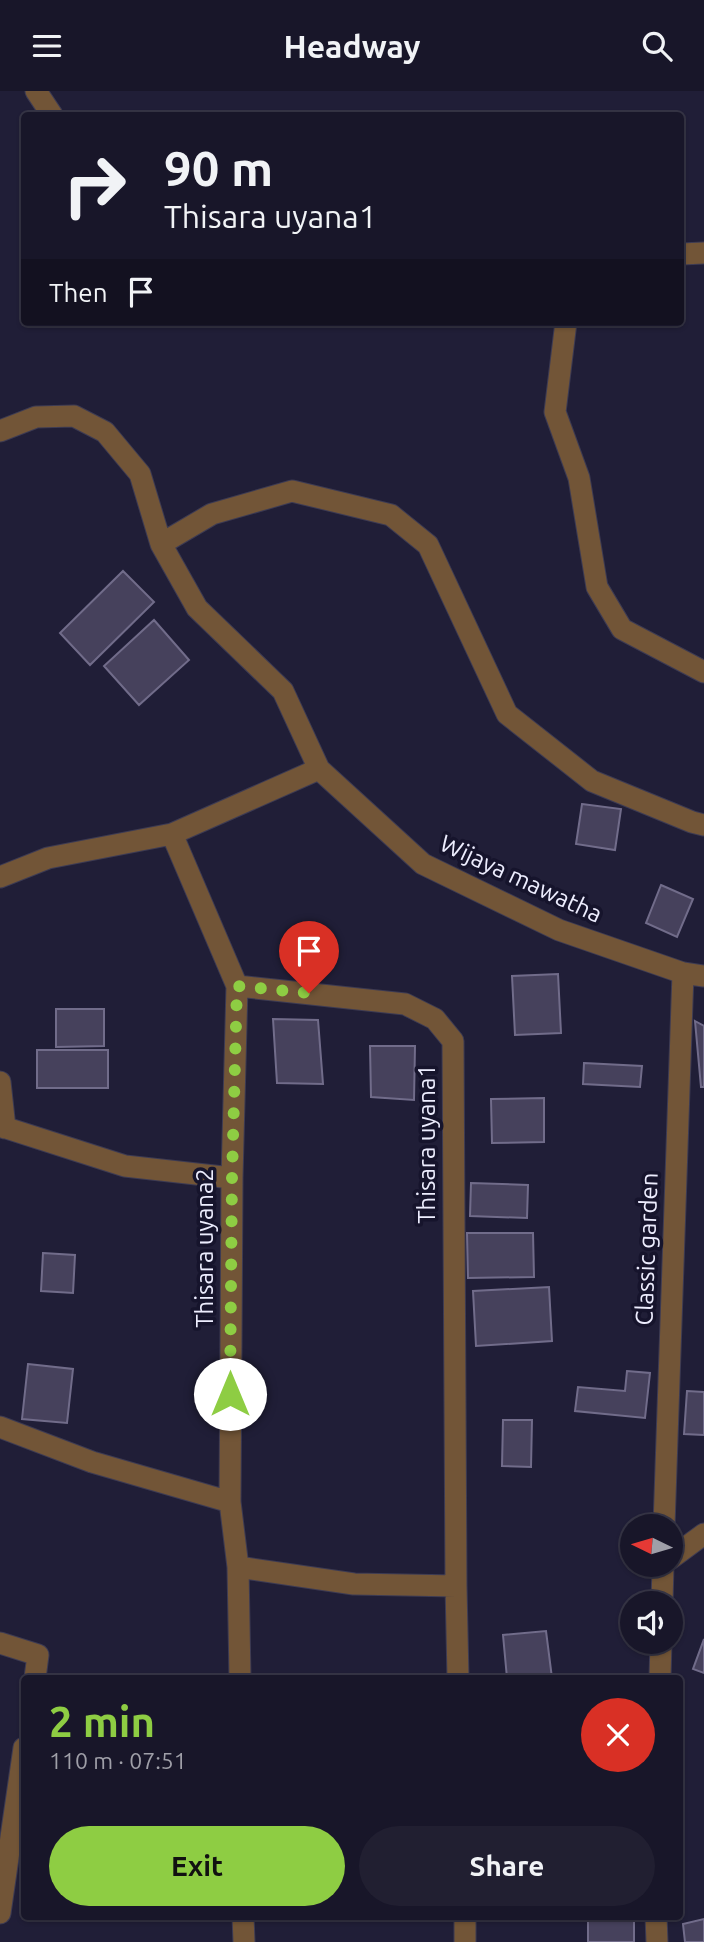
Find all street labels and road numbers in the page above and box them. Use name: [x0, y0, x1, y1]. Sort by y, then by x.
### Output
street label: Wijaya mawatha: [436, 829, 606, 928]
street label: Thisara uyana1: [413, 1064, 440, 1224]
street label: Thisara uyana2: [191, 1168, 218, 1328]
street label: Classic garden: [630, 1172, 663, 1326]

